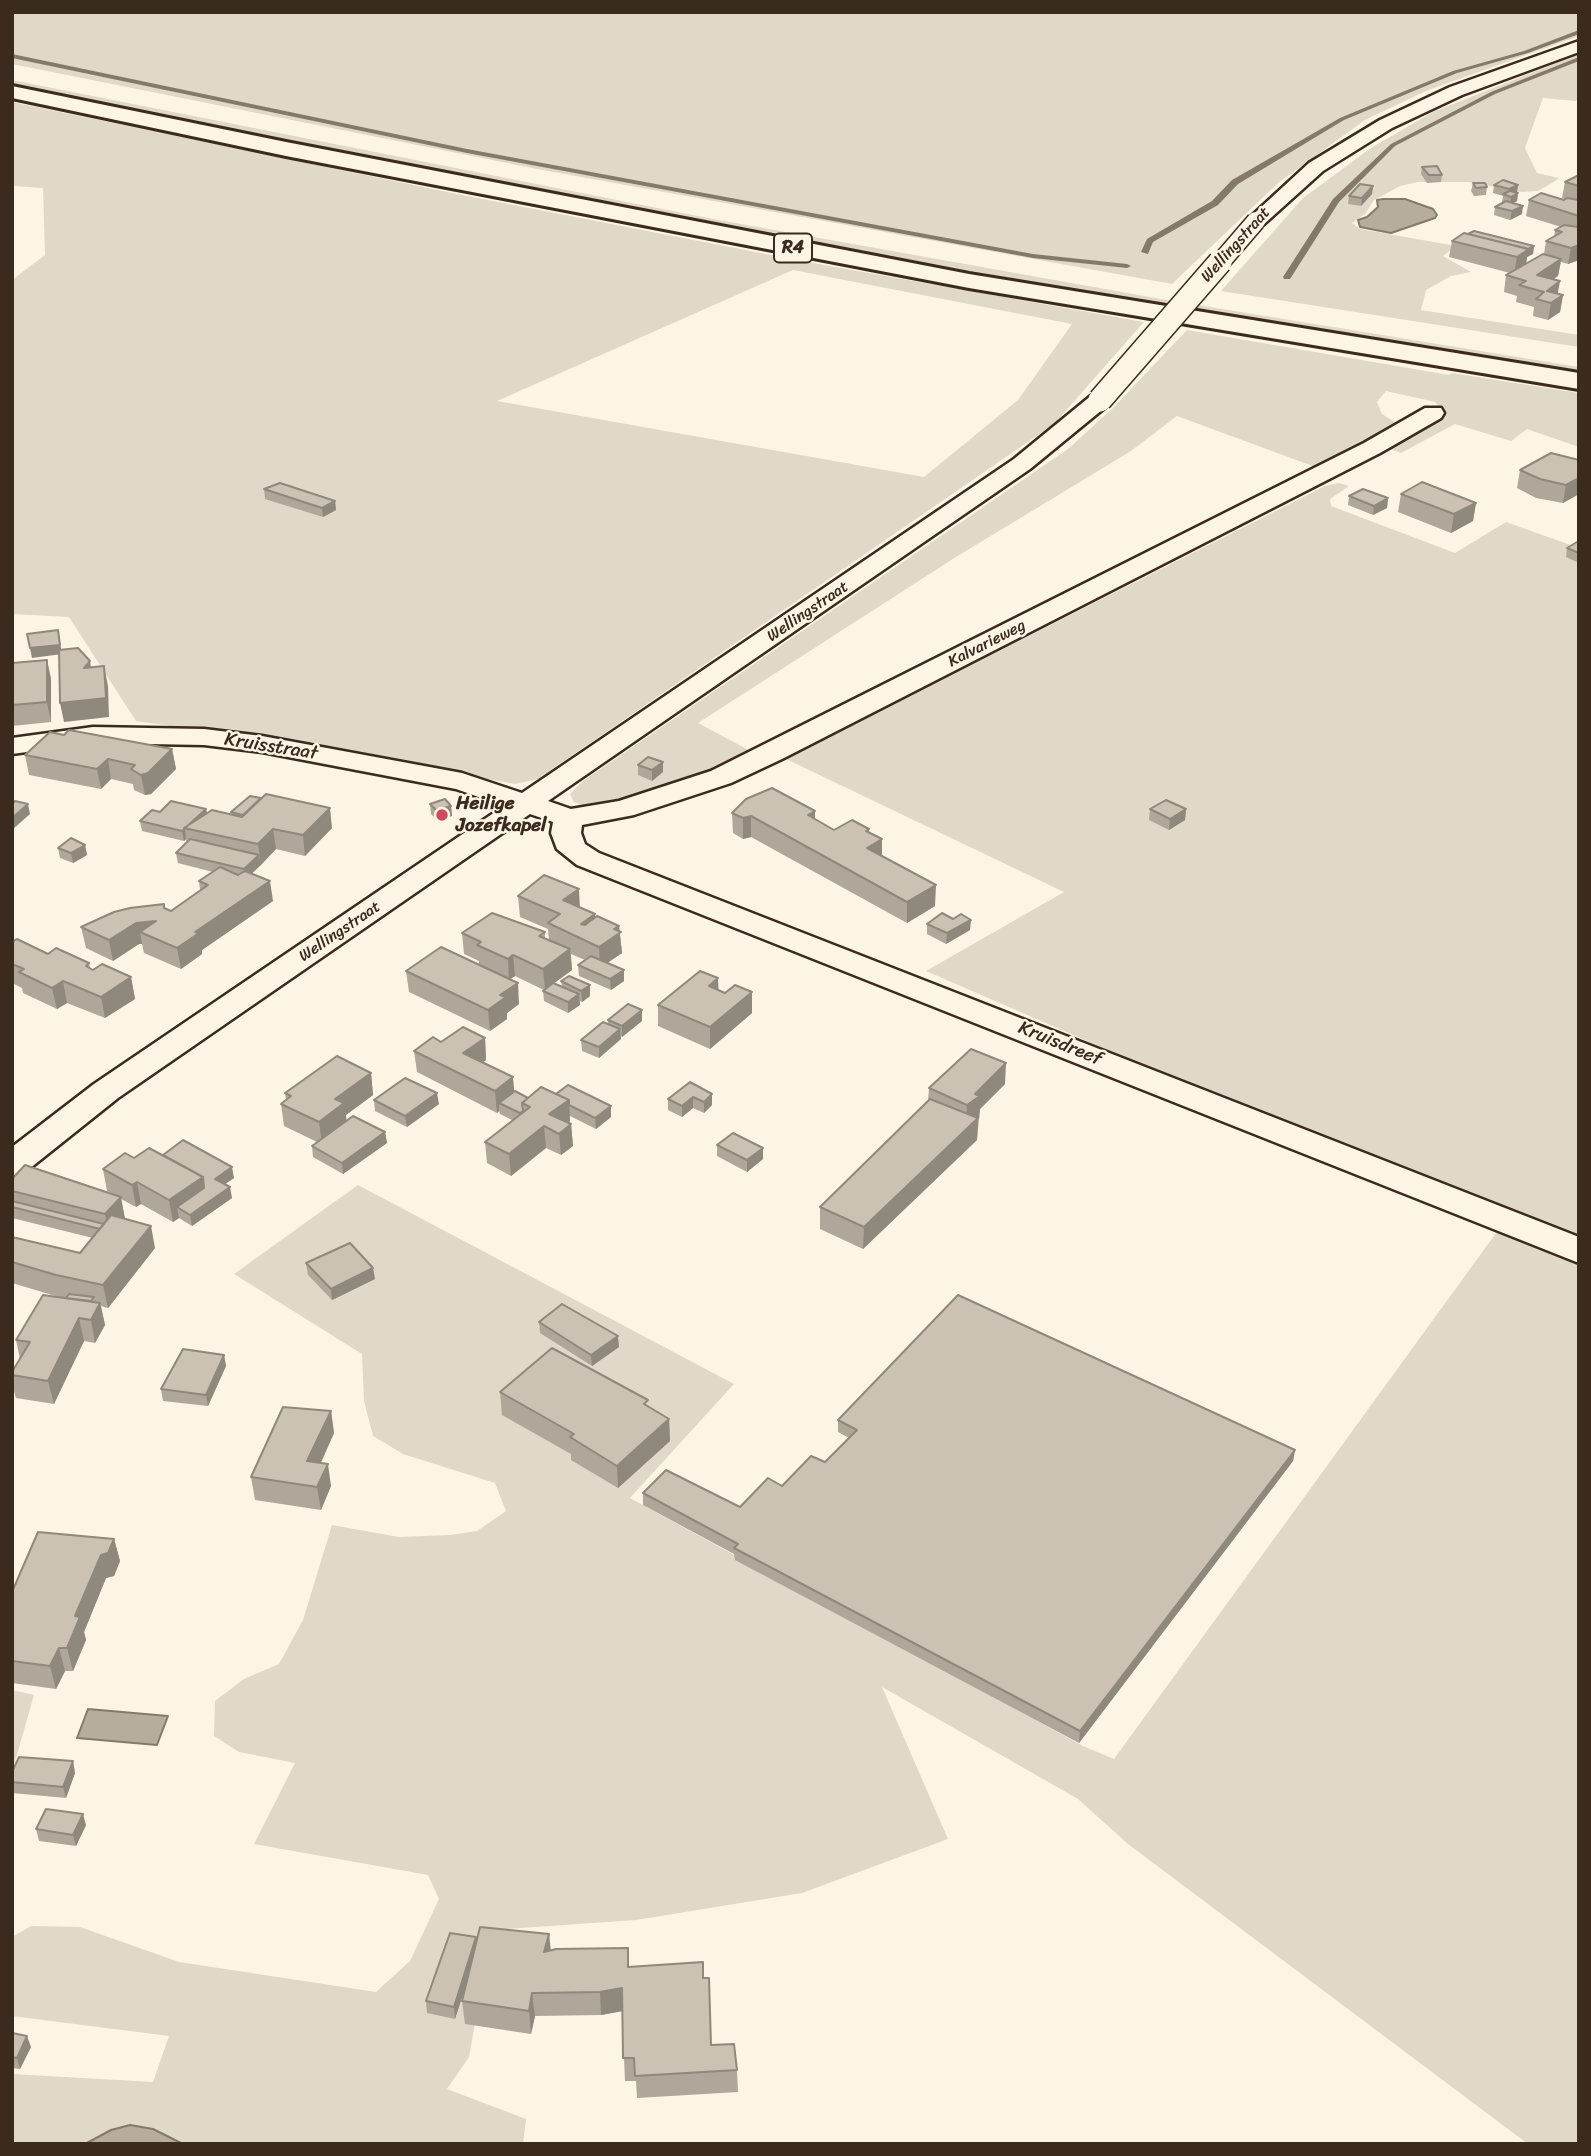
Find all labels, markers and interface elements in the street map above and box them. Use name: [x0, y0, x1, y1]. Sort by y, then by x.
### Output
street label: Wellingstraat: [1197, 204, 1275, 286]
road number: R4: [774, 234, 812, 262]
street label: Wellingstraat: [764, 578, 852, 646]
street label: Kalvarieweg: [945, 616, 1029, 672]
street label: Kruisstraat: [223, 728, 319, 766]
place label: Heilige Jozefkapel: [456, 793, 546, 837]
marker: Heilige Jozefkapel: [434, 807, 450, 823]
street label: Wellingstraat: [296, 898, 384, 966]
street label: Kruisdreef: [1015, 1017, 1105, 1071]

